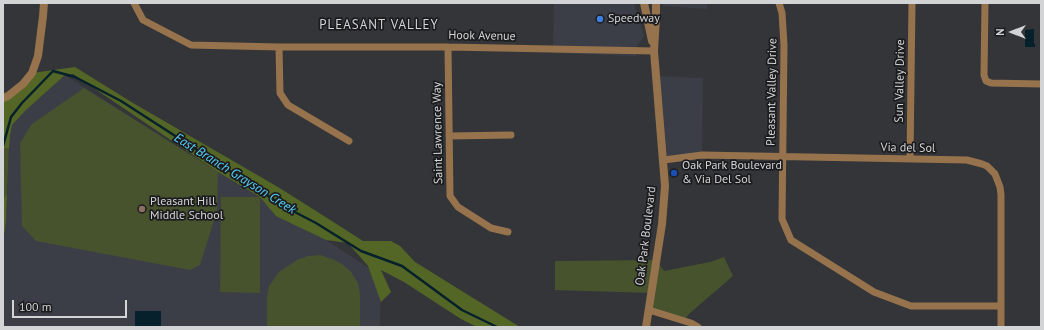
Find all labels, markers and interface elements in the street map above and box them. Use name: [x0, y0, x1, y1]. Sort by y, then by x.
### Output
place label: Speedway: [608, 12, 660, 26]
north arrow: [992, 12, 1032, 52]
marker: Speedway: [595, 14, 605, 24]
district label: PLEASANT VALLEY: [319, 17, 439, 33]
street label: Hook Avenue: [448, 28, 516, 44]
text: N: [993, 28, 1007, 36]
street label: Pleasant Valley Drive: [764, 38, 780, 146]
street label: Sun Valley Drive: [892, 39, 908, 123]
street label: Saint Lawrence Way: [430, 82, 446, 184]
water label: East Branch Grayson Creek: [171, 130, 299, 218]
street label: Via del Sol: [881, 140, 935, 156]
place label: Oak Park Boulevard & Via Del Sol: [682, 159, 782, 187]
marker: Oak Park Boulevard & Via Del Sol: [669, 168, 679, 178]
street label: Oak Park Boulevard: [633, 186, 659, 286]
place label: Pleasant Hill Middle School: [150, 195, 223, 223]
marker: Pleasant Hill Middle School: [137, 204, 147, 214]
scale bar: [14, 292, 129, 318]
text: 100 m: [19, 299, 52, 314]

